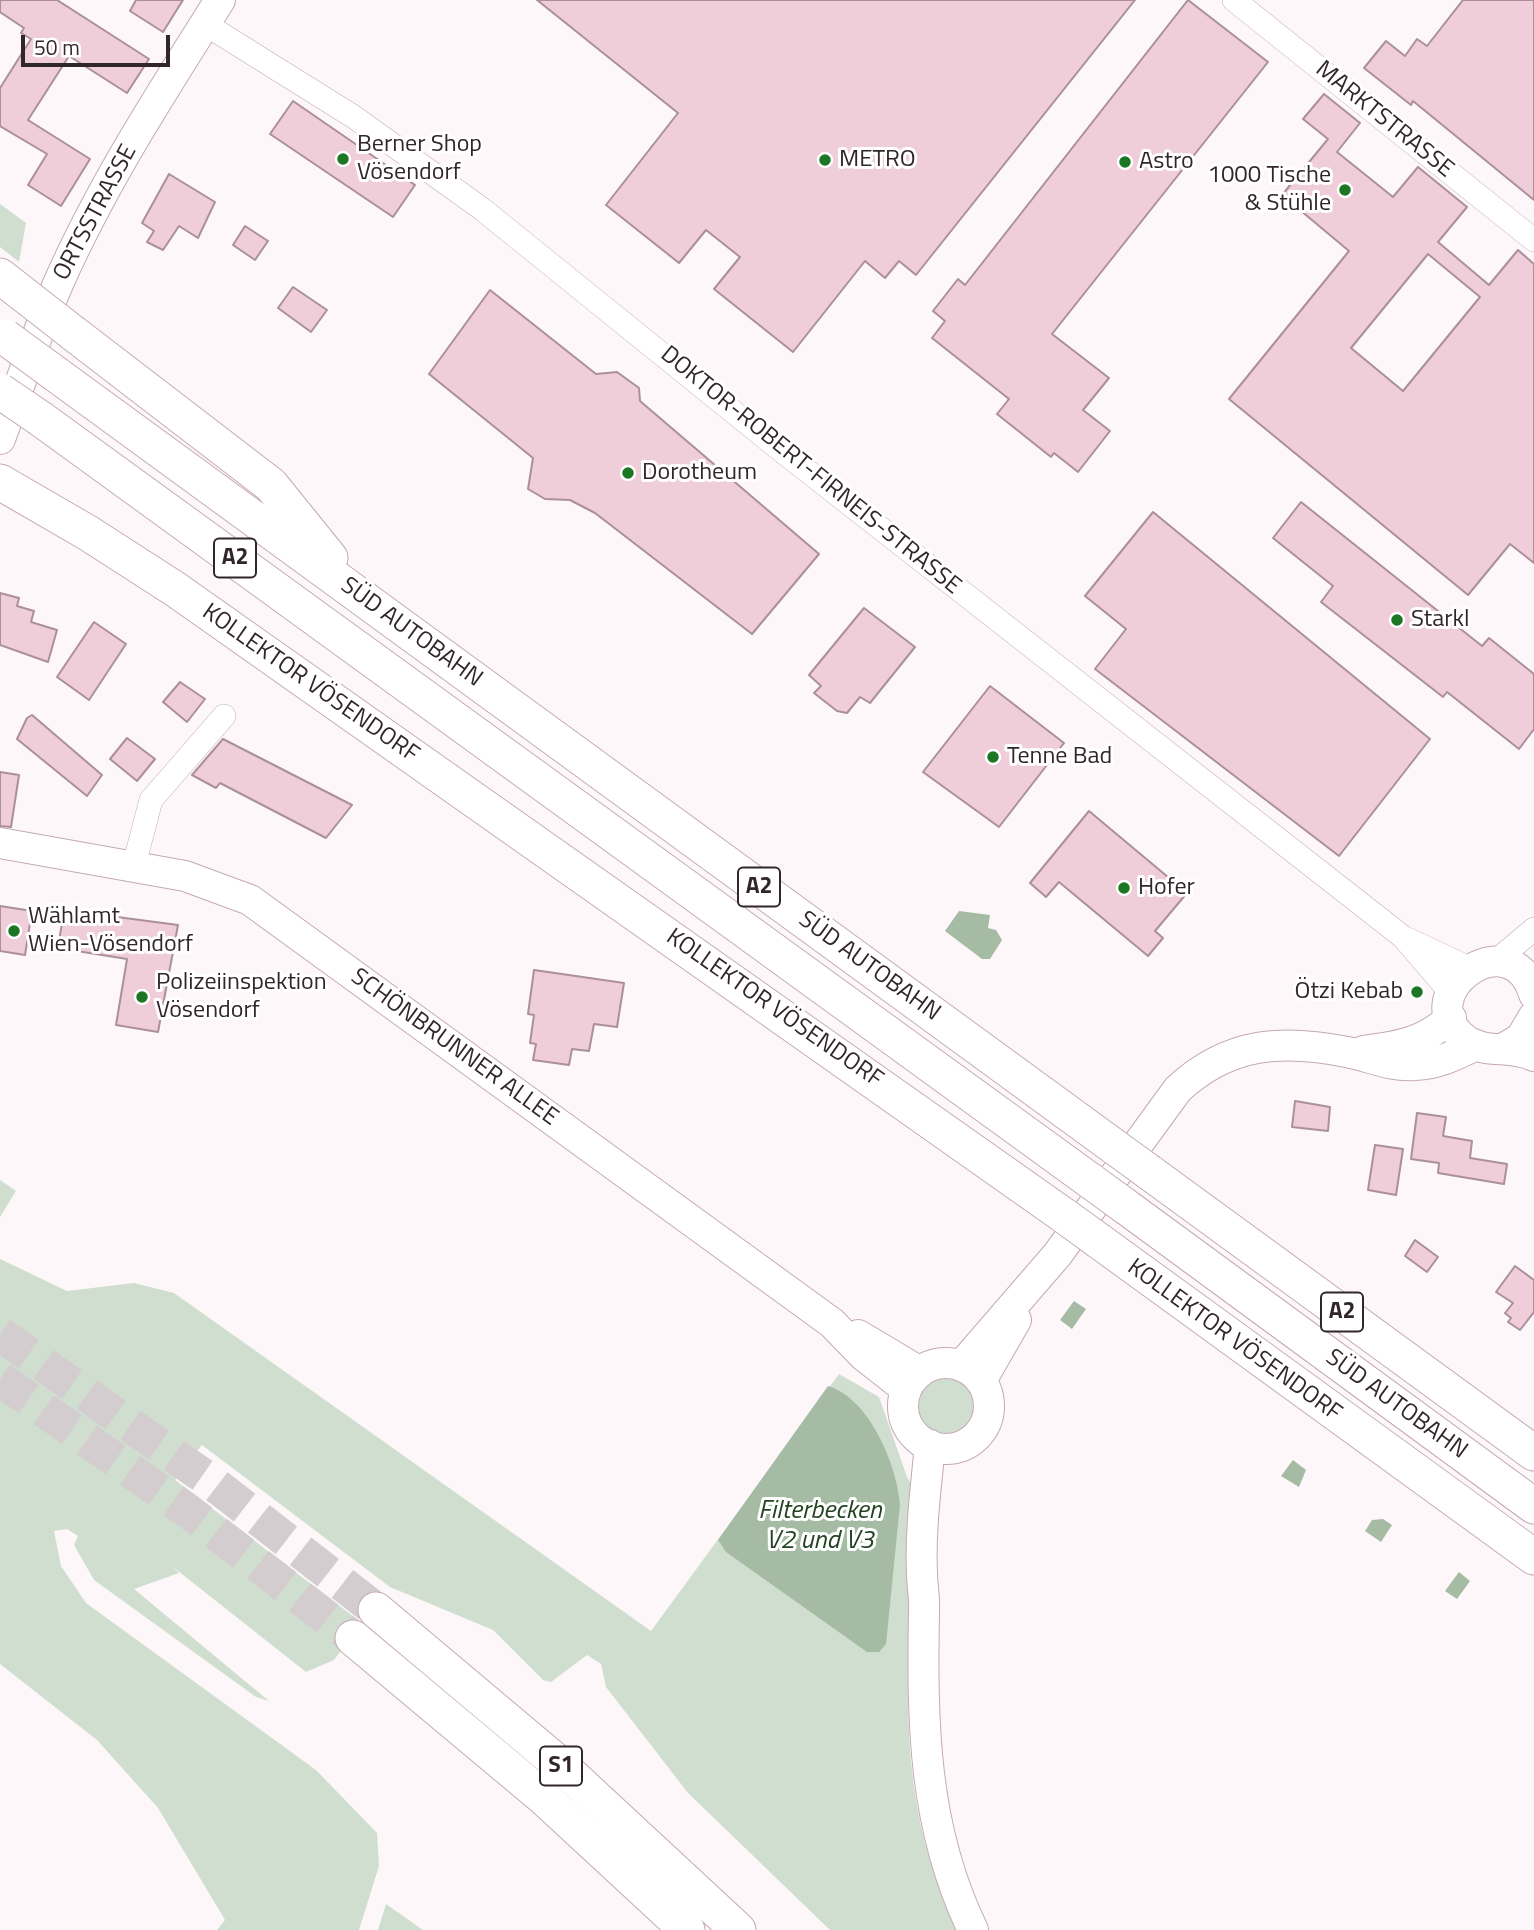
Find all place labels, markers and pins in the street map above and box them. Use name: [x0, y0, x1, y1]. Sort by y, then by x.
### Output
place label: Berner Shop Vösendorf: [357, 131, 482, 187]
place label: METRO: [839, 146, 916, 174]
place label: Astro: [1139, 148, 1194, 176]
marker: Berner Shop Vösendorf: [335, 151, 351, 167]
marker: METRO: [817, 152, 833, 168]
marker: Astro: [1117, 154, 1133, 170]
place label: 1000 Tische & Stühle: [1207, 162, 1331, 218]
marker: 1000 Tische & Stühle: [1337, 182, 1353, 198]
place label: Dorotheum: [642, 459, 757, 487]
marker: Dorotheum: [620, 465, 636, 481]
place label: Starkl: [1411, 606, 1470, 634]
marker: Starkl: [1389, 612, 1405, 628]
place label: Tenne Bad: [1007, 743, 1112, 771]
marker: Tenne Bad: [985, 749, 1001, 765]
place label: Hofer: [1138, 874, 1195, 902]
marker: Hofer: [1116, 880, 1132, 896]
place label: Wählamt Wien-Vösendorf: [28, 903, 193, 959]
marker: Wählamt Wien-Vösendorf: [6, 923, 22, 939]
place label: Polizeiinspektion Vösendorf: [156, 969, 327, 1025]
place label: Ötzi Kebab: [1295, 978, 1403, 1006]
marker: Ötzi Kebab: [1409, 984, 1425, 1000]
marker: Polizeiinspektion Vösendorf: [134, 989, 150, 1005]

